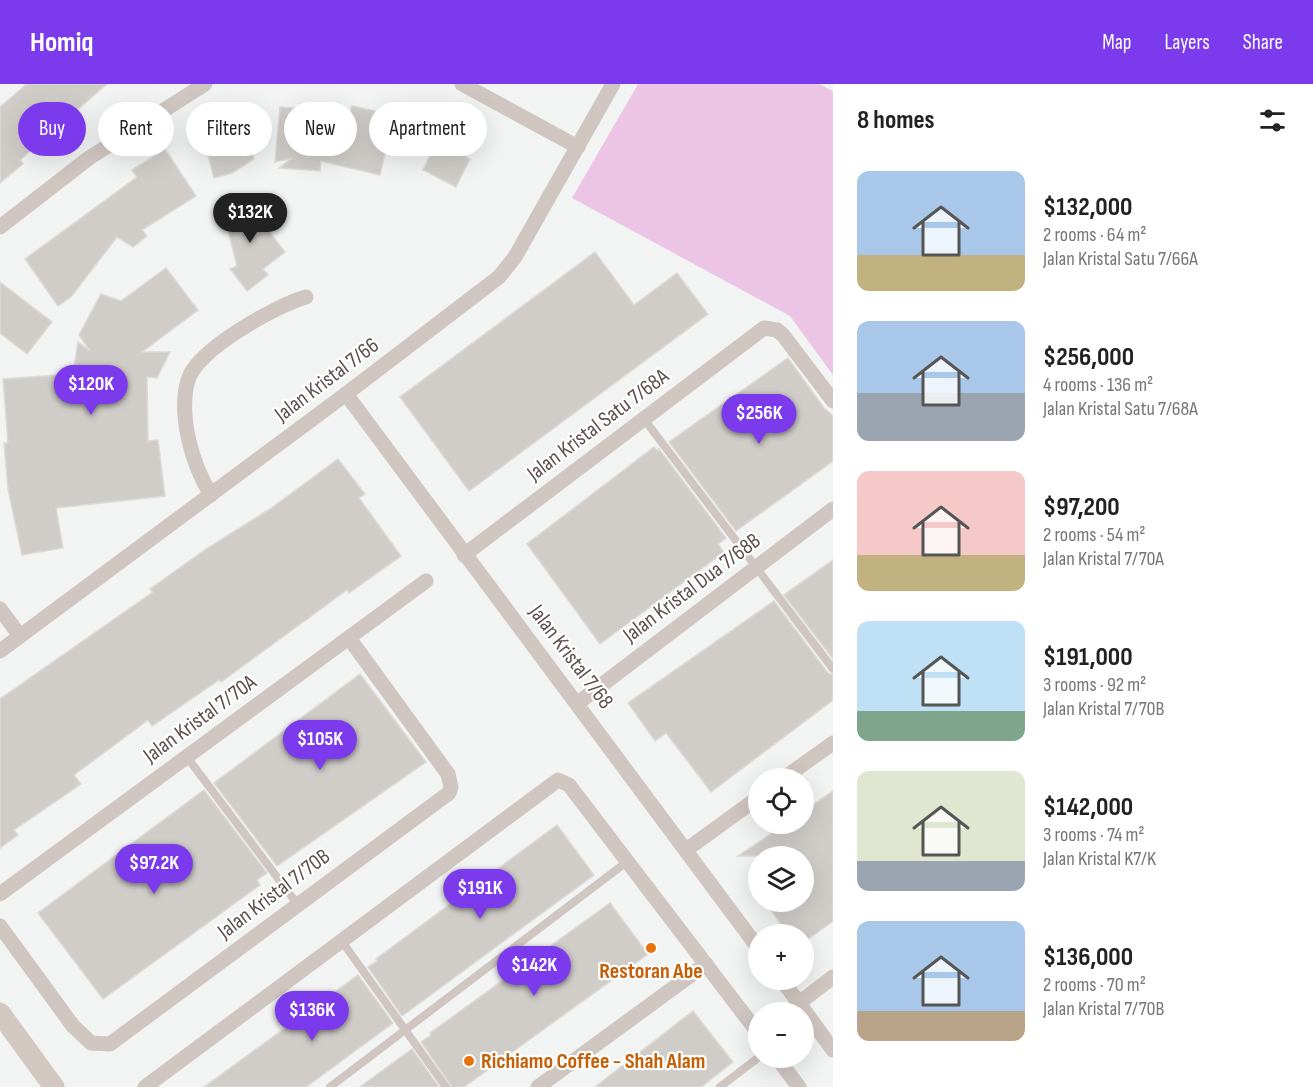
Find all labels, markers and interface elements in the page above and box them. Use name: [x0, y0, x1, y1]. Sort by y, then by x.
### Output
text: Homiq: [30, 26, 94, 59]
text: Map: [1102, 30, 1131, 55]
text: Layers: [1164, 30, 1210, 55]
text: Share: [1243, 30, 1283, 55]
chip: Buy: [18, 102, 86, 156]
chip: Rent: [98, 102, 174, 156]
chip: Filters: [186, 102, 272, 156]
chip: New: [284, 102, 357, 156]
chip: Apartment: [369, 102, 487, 156]
icon: filters: [1256, 104, 1289, 137]
text: 8 homes: [857, 105, 935, 136]
text: $132,000: [1043, 192, 1132, 223]
pin: $132K: [208, 193, 292, 244]
icon: home: [905, 195, 977, 267]
text: $132K: [227, 200, 273, 224]
text: 2 rooms · 64 m²: [1043, 223, 1147, 247]
text: Jalan Kristal Satu 7/66A: [1043, 247, 1198, 271]
street label: Jalan Kristal 7/66: [269, 332, 384, 429]
text: $256,000: [1043, 342, 1134, 373]
icon: home: [905, 345, 977, 417]
street label: Jalan Kristal Satu 7/68A: [521, 363, 675, 488]
pin: $120K: [49, 365, 133, 416]
text: $120K: [68, 372, 114, 396]
text: 4 rooms · 136 m²: [1043, 373, 1153, 397]
pin: $256K: [717, 394, 801, 445]
text: Jalan Kristal Satu 7/68A: [1043, 397, 1198, 421]
text: $256K: [735, 401, 783, 425]
text: $97,200: [1043, 492, 1120, 523]
icon: home: [905, 495, 977, 567]
text: 2 rooms · 54 m²: [1043, 523, 1145, 547]
street label: Jalan Kristal Dua 7/68B: [617, 527, 766, 649]
text: Jalan Kristal 7/70A: [1043, 547, 1164, 571]
street label: Jalan Kristal 7/68: [522, 599, 619, 714]
text: $191,000: [1043, 642, 1133, 673]
icon: home: [905, 645, 977, 717]
street label: Jalan Kristal 7/70A: [137, 669, 262, 770]
text: 3 rooms · 92 m²: [1043, 673, 1146, 697]
text: Jalan Kristal 7/70B: [1043, 697, 1164, 721]
pin: $105K: [278, 720, 362, 771]
text: $105K: [297, 727, 343, 751]
map controls: [748, 768, 814, 1068]
button: locate: [748, 768, 814, 834]
text: $142,000: [1043, 792, 1133, 823]
icon: home: [905, 795, 977, 867]
text: 3 rooms · 74 m²: [1043, 823, 1145, 847]
street label: Jalan Kristal 7/70B: [212, 843, 335, 946]
pin: $97.2K: [105, 844, 203, 895]
button: layers: [748, 846, 814, 912]
text: Jalan Kristal K7/K: [1043, 847, 1156, 871]
text: $97.2K: [129, 851, 179, 875]
pin: $191K: [438, 869, 522, 920]
text: $191K: [457, 876, 503, 900]
button: +: [748, 924, 814, 990]
marker: Restoran Abe: [644, 941, 658, 955]
text: $136,000: [1043, 942, 1133, 973]
icon: home: [905, 945, 977, 1017]
pin: $142K: [492, 946, 576, 997]
text: $142K: [511, 953, 557, 977]
place label: Restoran Abe: [599, 958, 703, 985]
text: 2 rooms · 70 m²: [1043, 973, 1146, 997]
pin: $136K: [270, 991, 354, 1042]
text: Jalan Kristal 7/70B: [1043, 997, 1164, 1021]
text: $136K: [289, 998, 335, 1022]
button: −: [748, 1002, 814, 1068]
place label: Richiamo Coffee - Shah Alam: [481, 1048, 705, 1075]
marker: Richiamo Coffee - Shah Alam: [462, 1054, 476, 1068]

